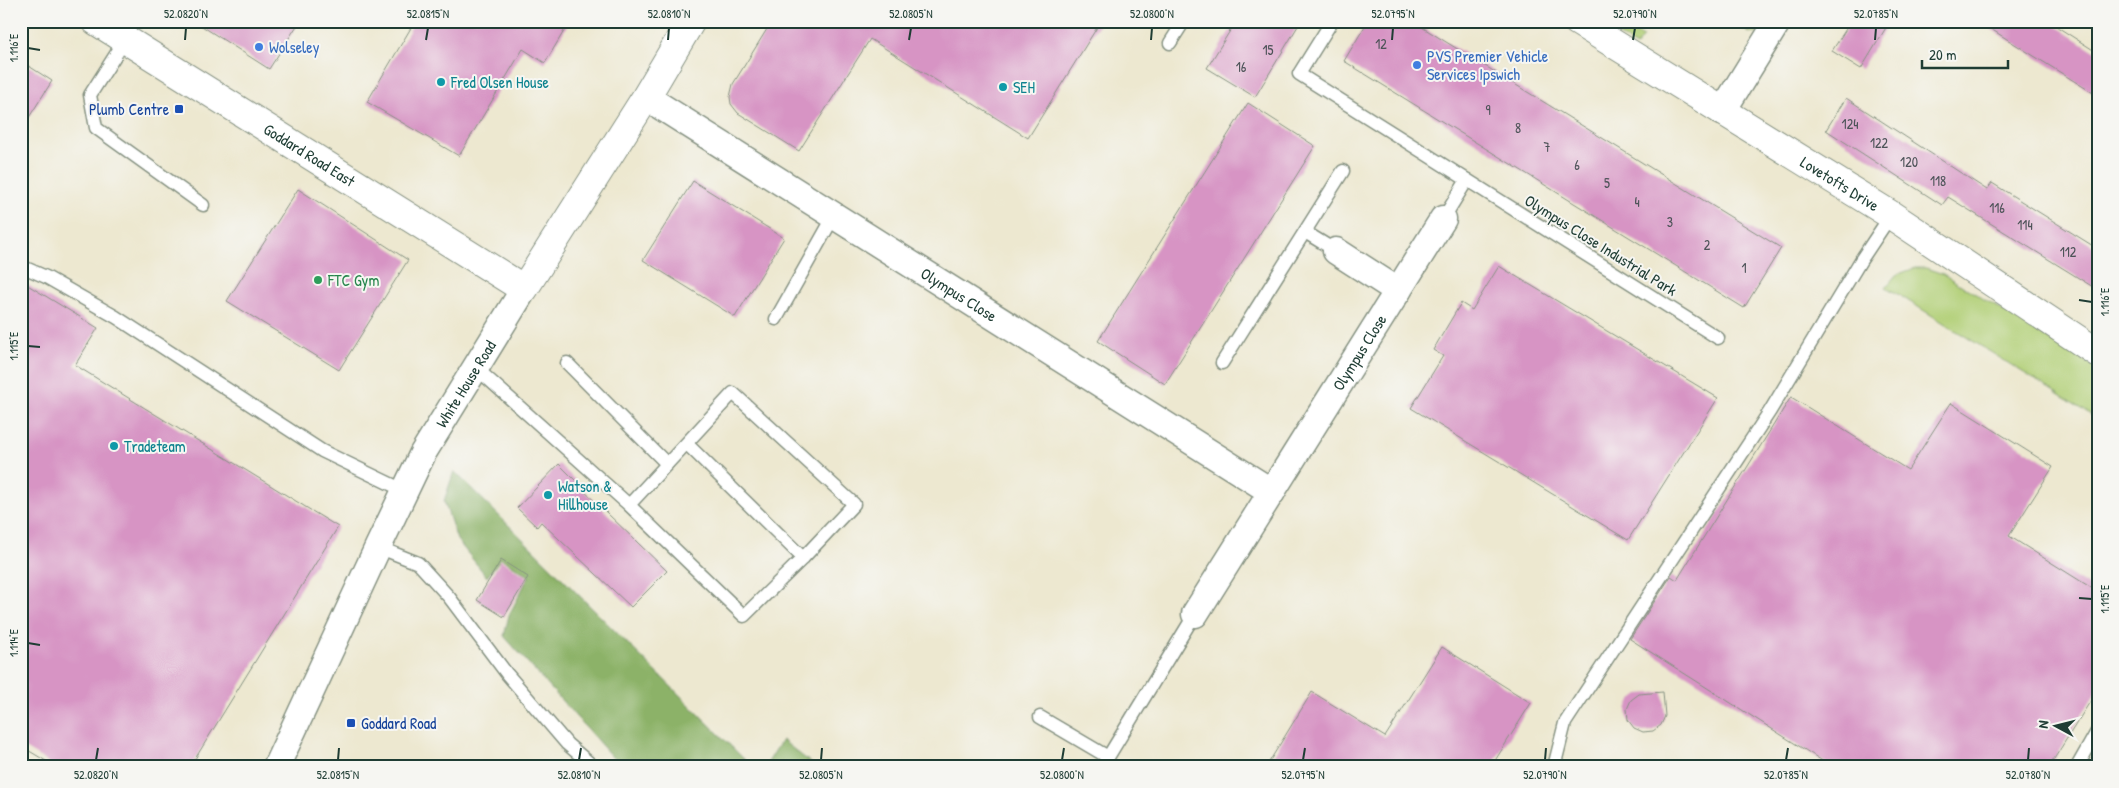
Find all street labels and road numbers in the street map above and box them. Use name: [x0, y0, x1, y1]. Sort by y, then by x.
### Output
street label: Goddard Road East: [260, 118, 360, 192]
street label: Lovetofts Drive: [1796, 151, 1884, 216]
street label: Olympus Close Industrial Park: [1521, 189, 1682, 301]
street label: Olympus Close: [917, 262, 1002, 327]
street label: Olympus Close: [1327, 310, 1392, 395]
street label: White House Road: [430, 336, 501, 432]

